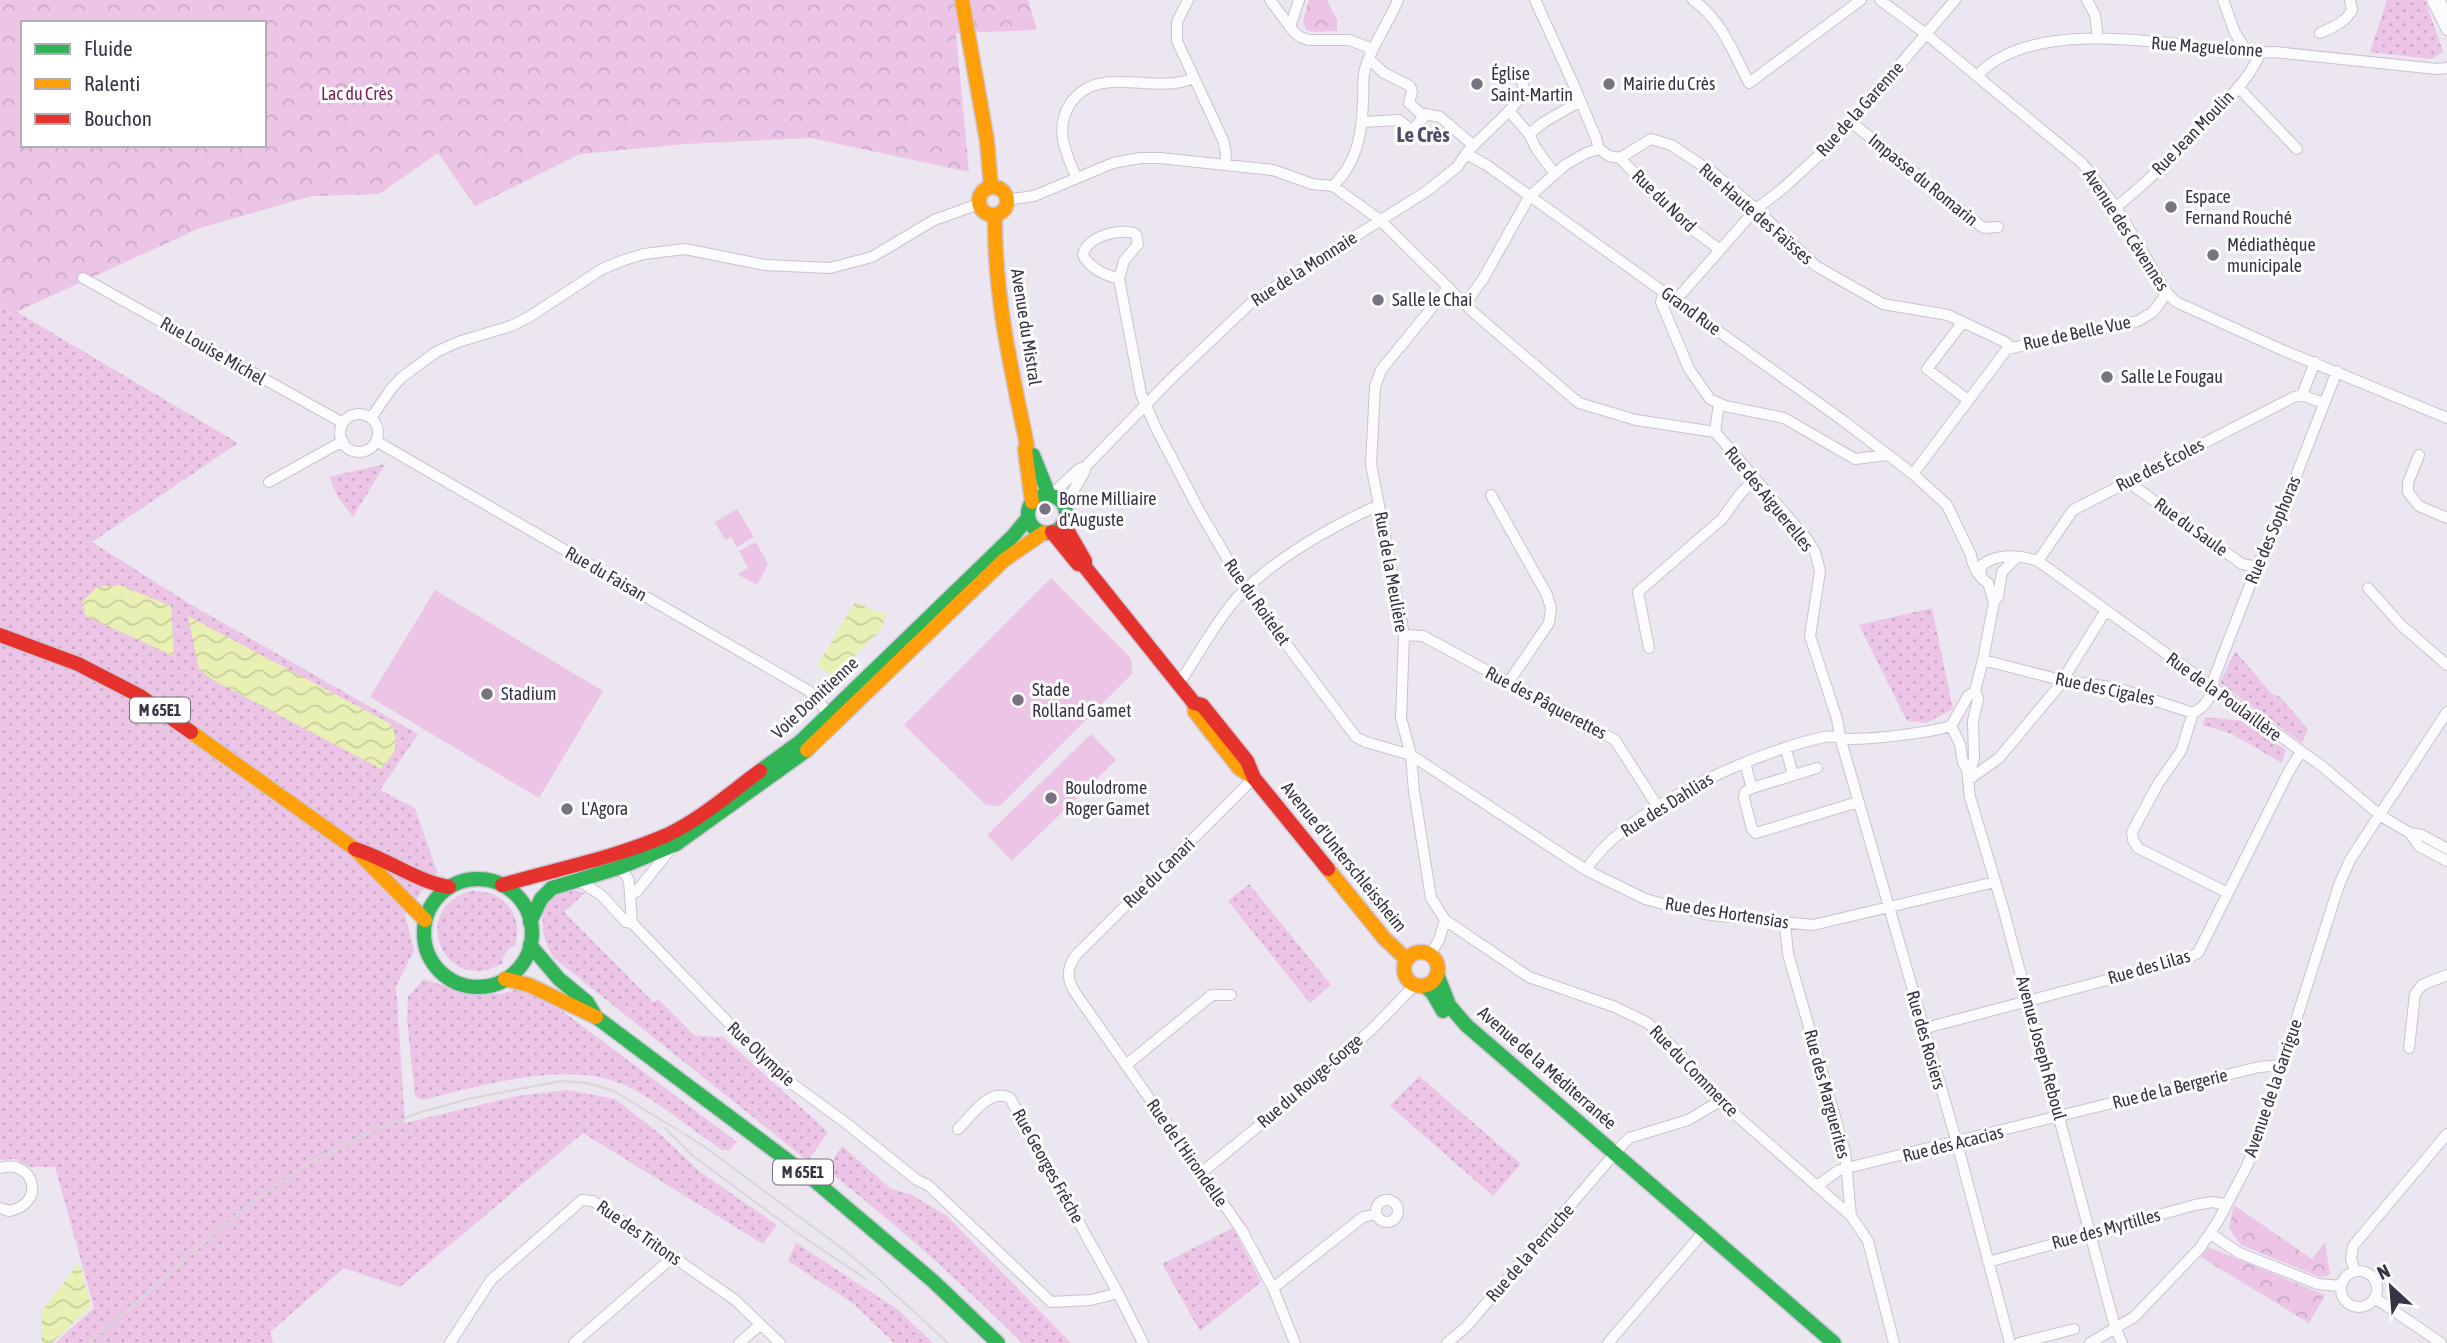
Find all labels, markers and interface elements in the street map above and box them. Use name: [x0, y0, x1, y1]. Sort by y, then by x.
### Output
legend: [21, 21, 266, 147]
street label: Rue Maguelonne: [2150, 32, 2264, 61]
text: Fluide: [84, 36, 133, 60]
street label: Rue de la Garenne: [1812, 57, 1908, 160]
place label: Église Saint-Martin: [1491, 63, 1573, 105]
text: Ralenti: [84, 71, 140, 95]
place label: Mairie du Crès: [1623, 73, 1715, 94]
marker: Église Saint-Martin: [1469, 76, 1485, 92]
marker: Mairie du Crès: [1601, 76, 1617, 92]
park label: Lac du Crès: [321, 83, 393, 104]
street label: Rue Jean Moulin: [2147, 86, 2238, 179]
text: Bouchon: [84, 106, 152, 130]
district label: Le Crès: [1396, 122, 1450, 146]
street label: Impasse du Romarin: [1864, 129, 1982, 230]
street label: Rue Haute des Faïsses: [1695, 159, 1817, 269]
street label: Rue du Nord: [1628, 165, 1701, 236]
street label: Avenue des Cévennes: [2079, 165, 2174, 295]
place label: Espace Fernand Rouché: [2185, 186, 2292, 228]
marker: Espace Fernand Rouché: [2163, 199, 2179, 215]
street label: Rue de la Monnaie: [1247, 227, 1361, 311]
place label: Médiathèque municipale: [2227, 234, 2316, 276]
marker: Médiathèque municipale: [2205, 247, 2221, 263]
street label: Avenue du Mistral: [1007, 267, 1046, 387]
street label: Grand Rue: [1657, 282, 1725, 339]
place label: Salle le Chai: [1392, 289, 1473, 310]
marker: Salle le Chai: [1370, 292, 1386, 308]
street label: Rue de Belle Vue: [2021, 311, 2133, 354]
street label: Rue Louise Michel: [157, 312, 270, 389]
place label: Salle Le Fougau: [2121, 366, 2223, 387]
marker: Salle Le Fougau: [2099, 369, 2115, 385]
street label: Rue des Écoles: [2112, 433, 2207, 496]
street label: Rue des Aiguerelles: [1721, 442, 1818, 555]
street label: Rue des Sophoras: [2240, 473, 2305, 587]
place label: Borne Milliaire d'Auguste: [1059, 488, 1157, 530]
street label: Rue du Saule: [2151, 493, 2232, 560]
marker: Borne Milliaire d'Auguste: [1037, 501, 1053, 517]
street label: Rue de la Meulière: [1371, 510, 1412, 634]
street label: Rue du Faisan: [562, 542, 651, 605]
street label: Rue du Roitelet: [1220, 554, 1295, 649]
street label: Rue de la Poulaillère: [2163, 648, 2286, 745]
street label: Voie Domitienne: [767, 652, 862, 743]
street label: Rue des Pâquerettes: [1482, 662, 1610, 743]
street label: Rue des Cigales: [2054, 668, 2157, 709]
place label: Stade Rolland Gamet: [1032, 679, 1131, 721]
place label: Stadium: [501, 683, 556, 704]
marker: Stadium: [479, 686, 495, 702]
marker: Stade Rolland Gamet: [1010, 692, 1026, 708]
road number: M 65E1: [130, 698, 190, 722]
street label: Rue des Dahlias: [1617, 768, 1717, 841]
place label: Boulodrome Roger Gamet: [1065, 777, 1150, 819]
street label: Avenue d'Unterschleissheim: [1277, 777, 1411, 936]
marker: Boulodrome Roger Gamet: [1043, 790, 1059, 806]
place label: L'Agora: [581, 798, 628, 819]
marker: L'Agora: [559, 801, 575, 817]
street label: Rue du Canari: [1119, 833, 1199, 912]
street label: Rue des Hortensias: [1664, 892, 1790, 933]
street label: Rue des Lilas: [2105, 945, 2192, 988]
street label: Avenue Joseph Reboul: [2012, 973, 2071, 1122]
street label: Rue des Rosiers: [1902, 988, 1951, 1092]
street label: Avenue de la Méditerranée: [1474, 1002, 1621, 1134]
street label: Avenue de la Garrigue: [2239, 1016, 2306, 1159]
street label: Rue Olympie: [723, 1017, 799, 1090]
street label: Rue du Commerce: [1646, 1021, 1743, 1121]
street label: Rue des Marguerites: [1800, 1027, 1855, 1161]
street label: Rue du Rouge-Gorge: [1253, 1029, 1367, 1132]
street label: Rue de la Bergerie: [2110, 1064, 2230, 1113]
street label: Rue de l'Hirondelle: [1143, 1095, 1232, 1211]
street label: Rue Georges Frêche: [1008, 1105, 1089, 1227]
street label: Rue des Acacias: [1900, 1121, 2006, 1166]
road number: M 65E1: [773, 1160, 833, 1184]
street label: Rue des Tritons: [593, 1196, 686, 1269]
street label: Rue de la Perruche: [1481, 1199, 1578, 1306]
street label: Rue des Myrtilles: [2049, 1204, 2163, 1253]
north arrow: [2356, 1252, 2426, 1322]
text: N: [2374, 1259, 2393, 1284]

